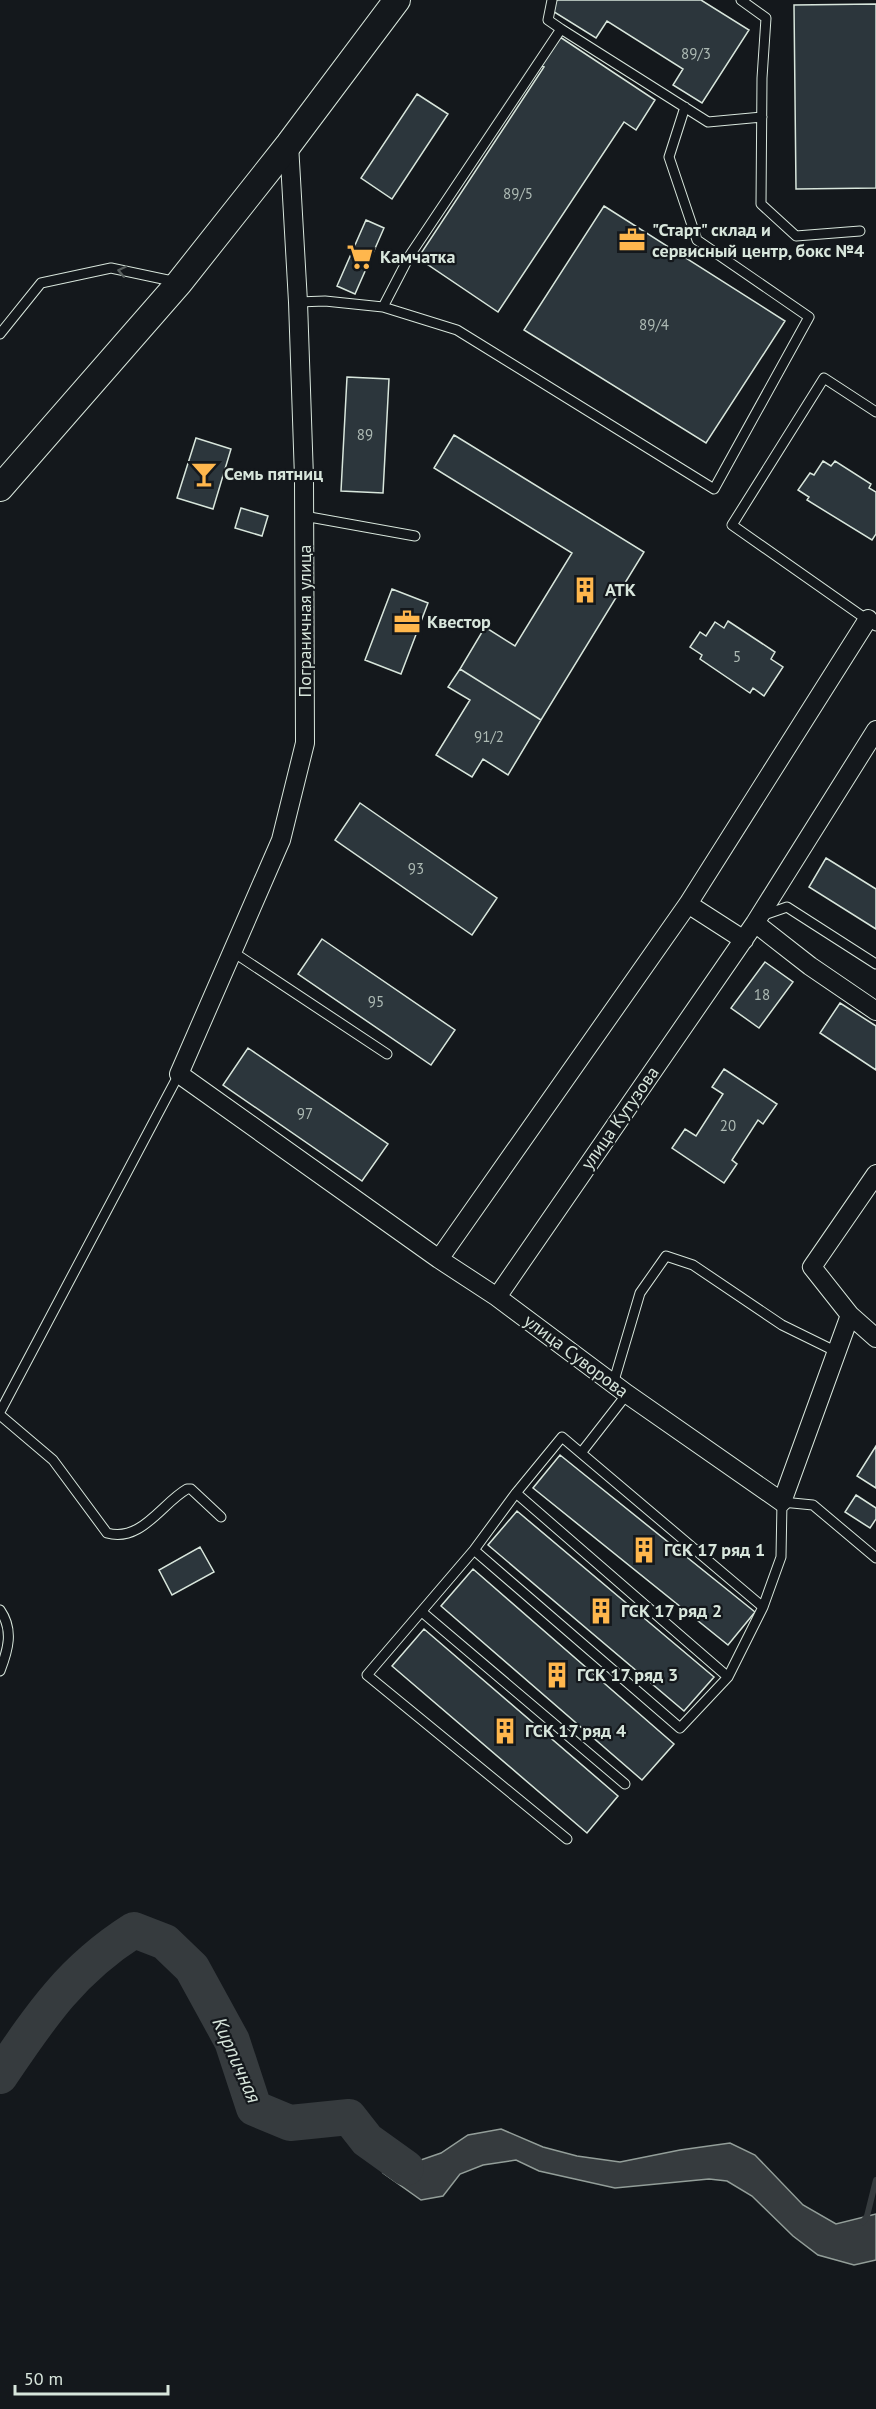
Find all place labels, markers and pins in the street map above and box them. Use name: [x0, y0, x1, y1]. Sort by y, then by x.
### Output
place label: "Старт" склад и сервисный центр, бокс №4: [652, 218, 864, 262]
office icon: "Старт" склад и сервисный центр, бокс №4: [617, 225, 647, 255]
supermarket icon: Камчатка: [345, 242, 375, 272]
place label: Камчатка: [380, 245, 455, 268]
bar icon: Семь пятниц: [189, 459, 219, 489]
place label: Семь пятниц: [224, 462, 323, 485]
building icon: АТК: [570, 575, 600, 605]
place label: АТК: [605, 578, 636, 601]
office icon: Квестор: [392, 607, 422, 637]
place label: Квестор: [427, 610, 491, 633]
building icon: ГСК 17 ряд 1: [629, 1535, 659, 1565]
place label: ГСК 17 ряд 1: [664, 1538, 765, 1561]
building icon: ГСК 17 ряд 2: [586, 1596, 616, 1626]
place label: ГСК 17 ряд 2: [621, 1599, 722, 1622]
building icon: ГСК 17 ряд 3: [542, 1660, 572, 1690]
place label: ГСК 17 ряд 3: [577, 1663, 678, 1686]
building icon: ГСК 17 ряд 4: [490, 1716, 520, 1746]
place label: ГСК 17 ряд 4: [525, 1719, 626, 1742]

